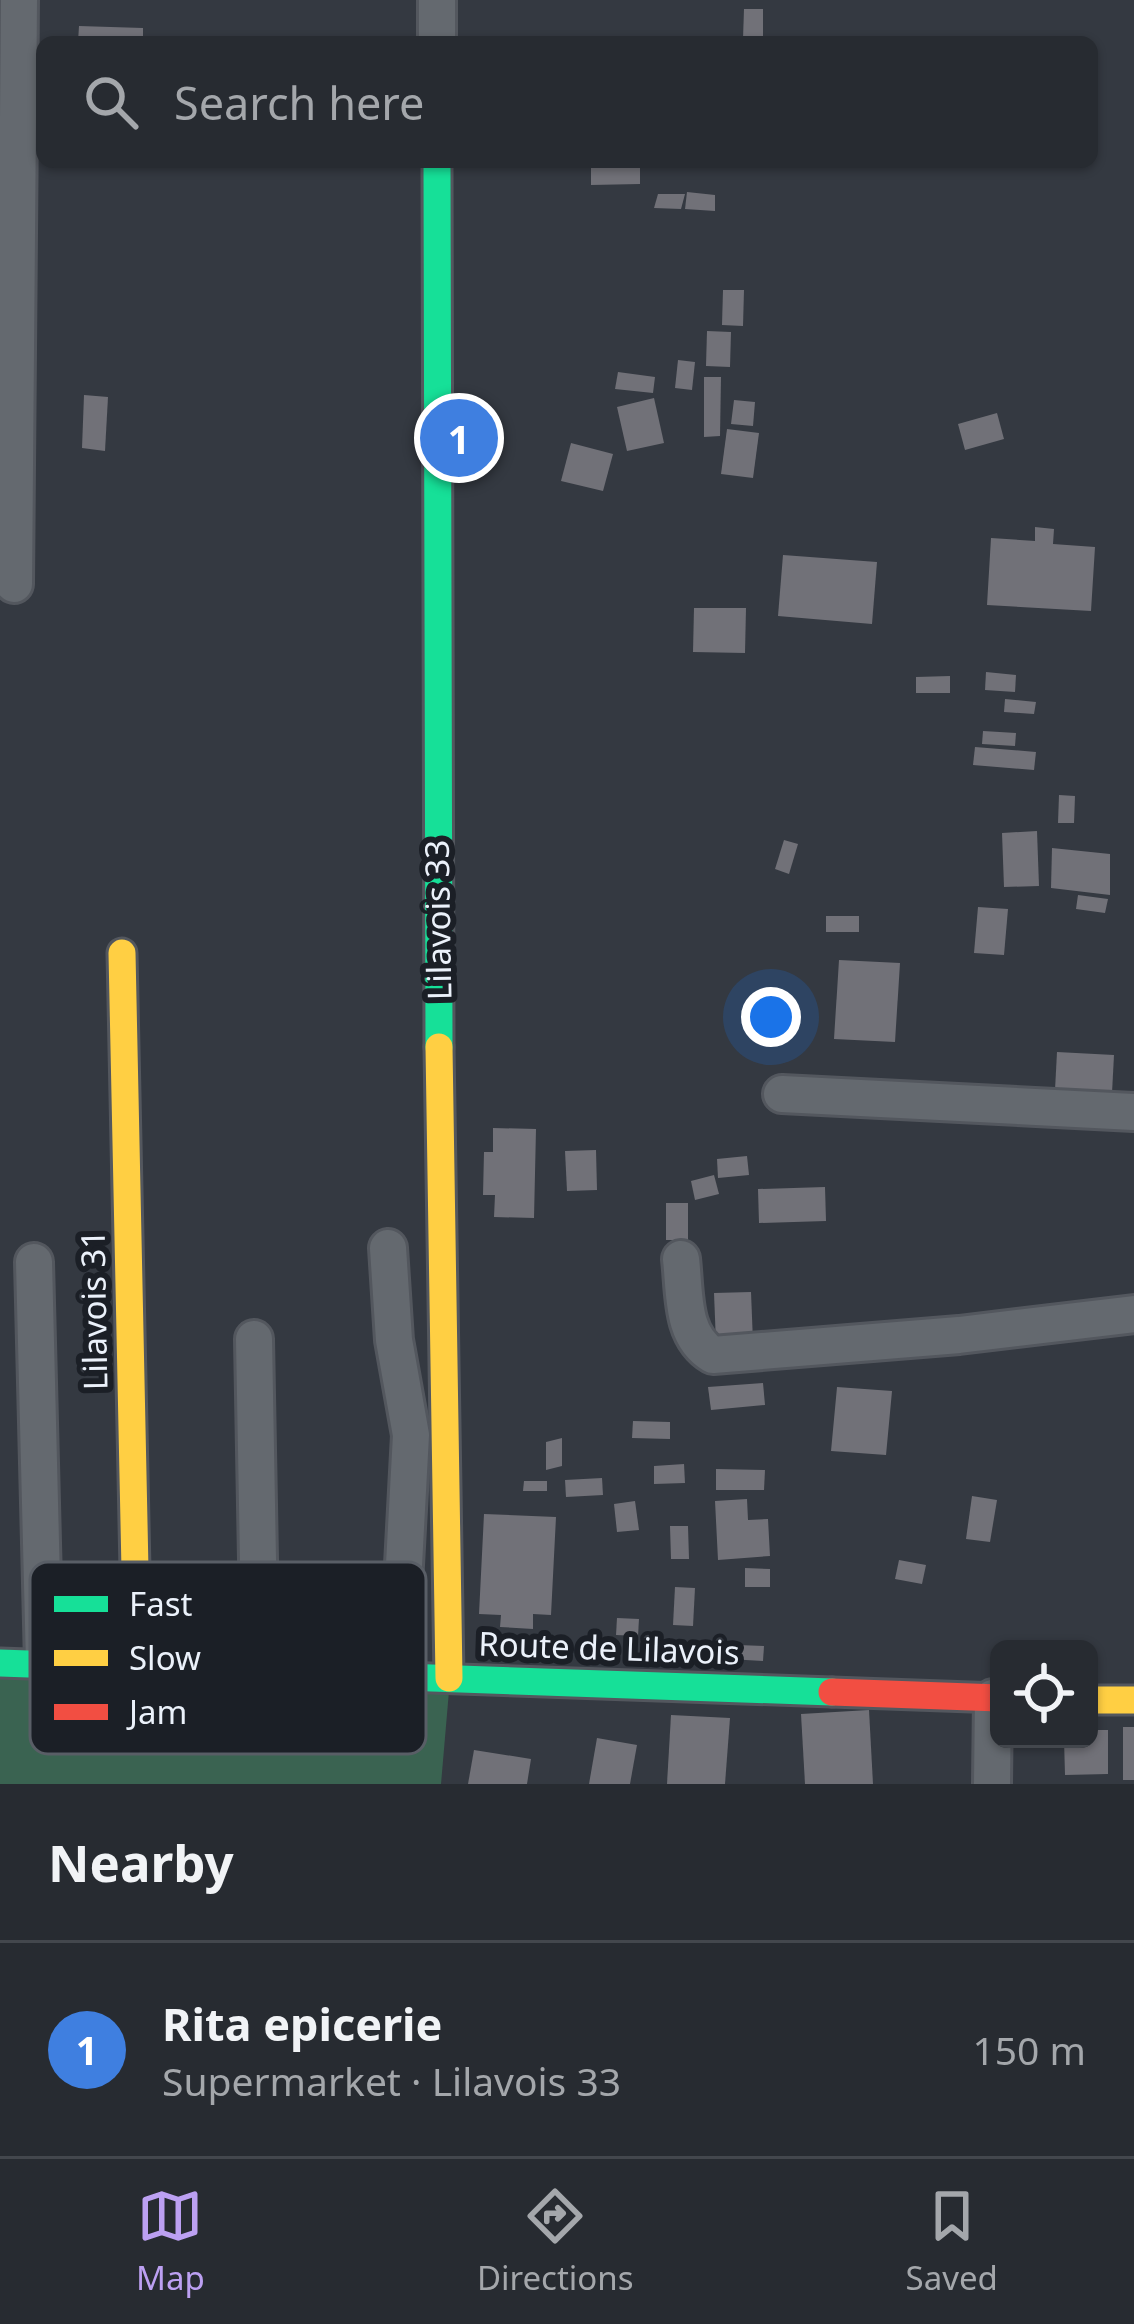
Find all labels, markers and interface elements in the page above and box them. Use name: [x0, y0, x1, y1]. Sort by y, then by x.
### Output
search box: [36, 36, 1098, 168]
icon: search: [78, 69, 144, 135]
text: Search here: [174, 72, 424, 133]
pin: 1: [420, 393, 498, 483]
street label: Lilavois 33: [414, 840, 461, 1000]
your location: [741, 987, 801, 1047]
street label: Lilavois 31: [70, 1230, 117, 1390]
legend: [30, 1562, 426, 1754]
text: Fast: [129, 1581, 192, 1626]
street label: Route de Lilavois: [478, 1620, 740, 1675]
text: Slow: [129, 1635, 201, 1680]
map controls: [990, 1640, 1098, 1748]
button: locate: [990, 1640, 1098, 1748]
text: Jam: [126, 1689, 187, 1734]
text: Nearby: [48, 1827, 234, 1897]
text: Rita epicerie: [162, 1993, 442, 2054]
text: 1: [76, 2023, 98, 2076]
text: 150 m: [972, 2023, 1086, 2076]
text: Supermarket · Lilavois 33: [162, 2054, 621, 2107]
tab: Map: [136, 2183, 205, 2300]
tab: Directions: [477, 2183, 634, 2300]
tab: Saved: [906, 2183, 998, 2300]

